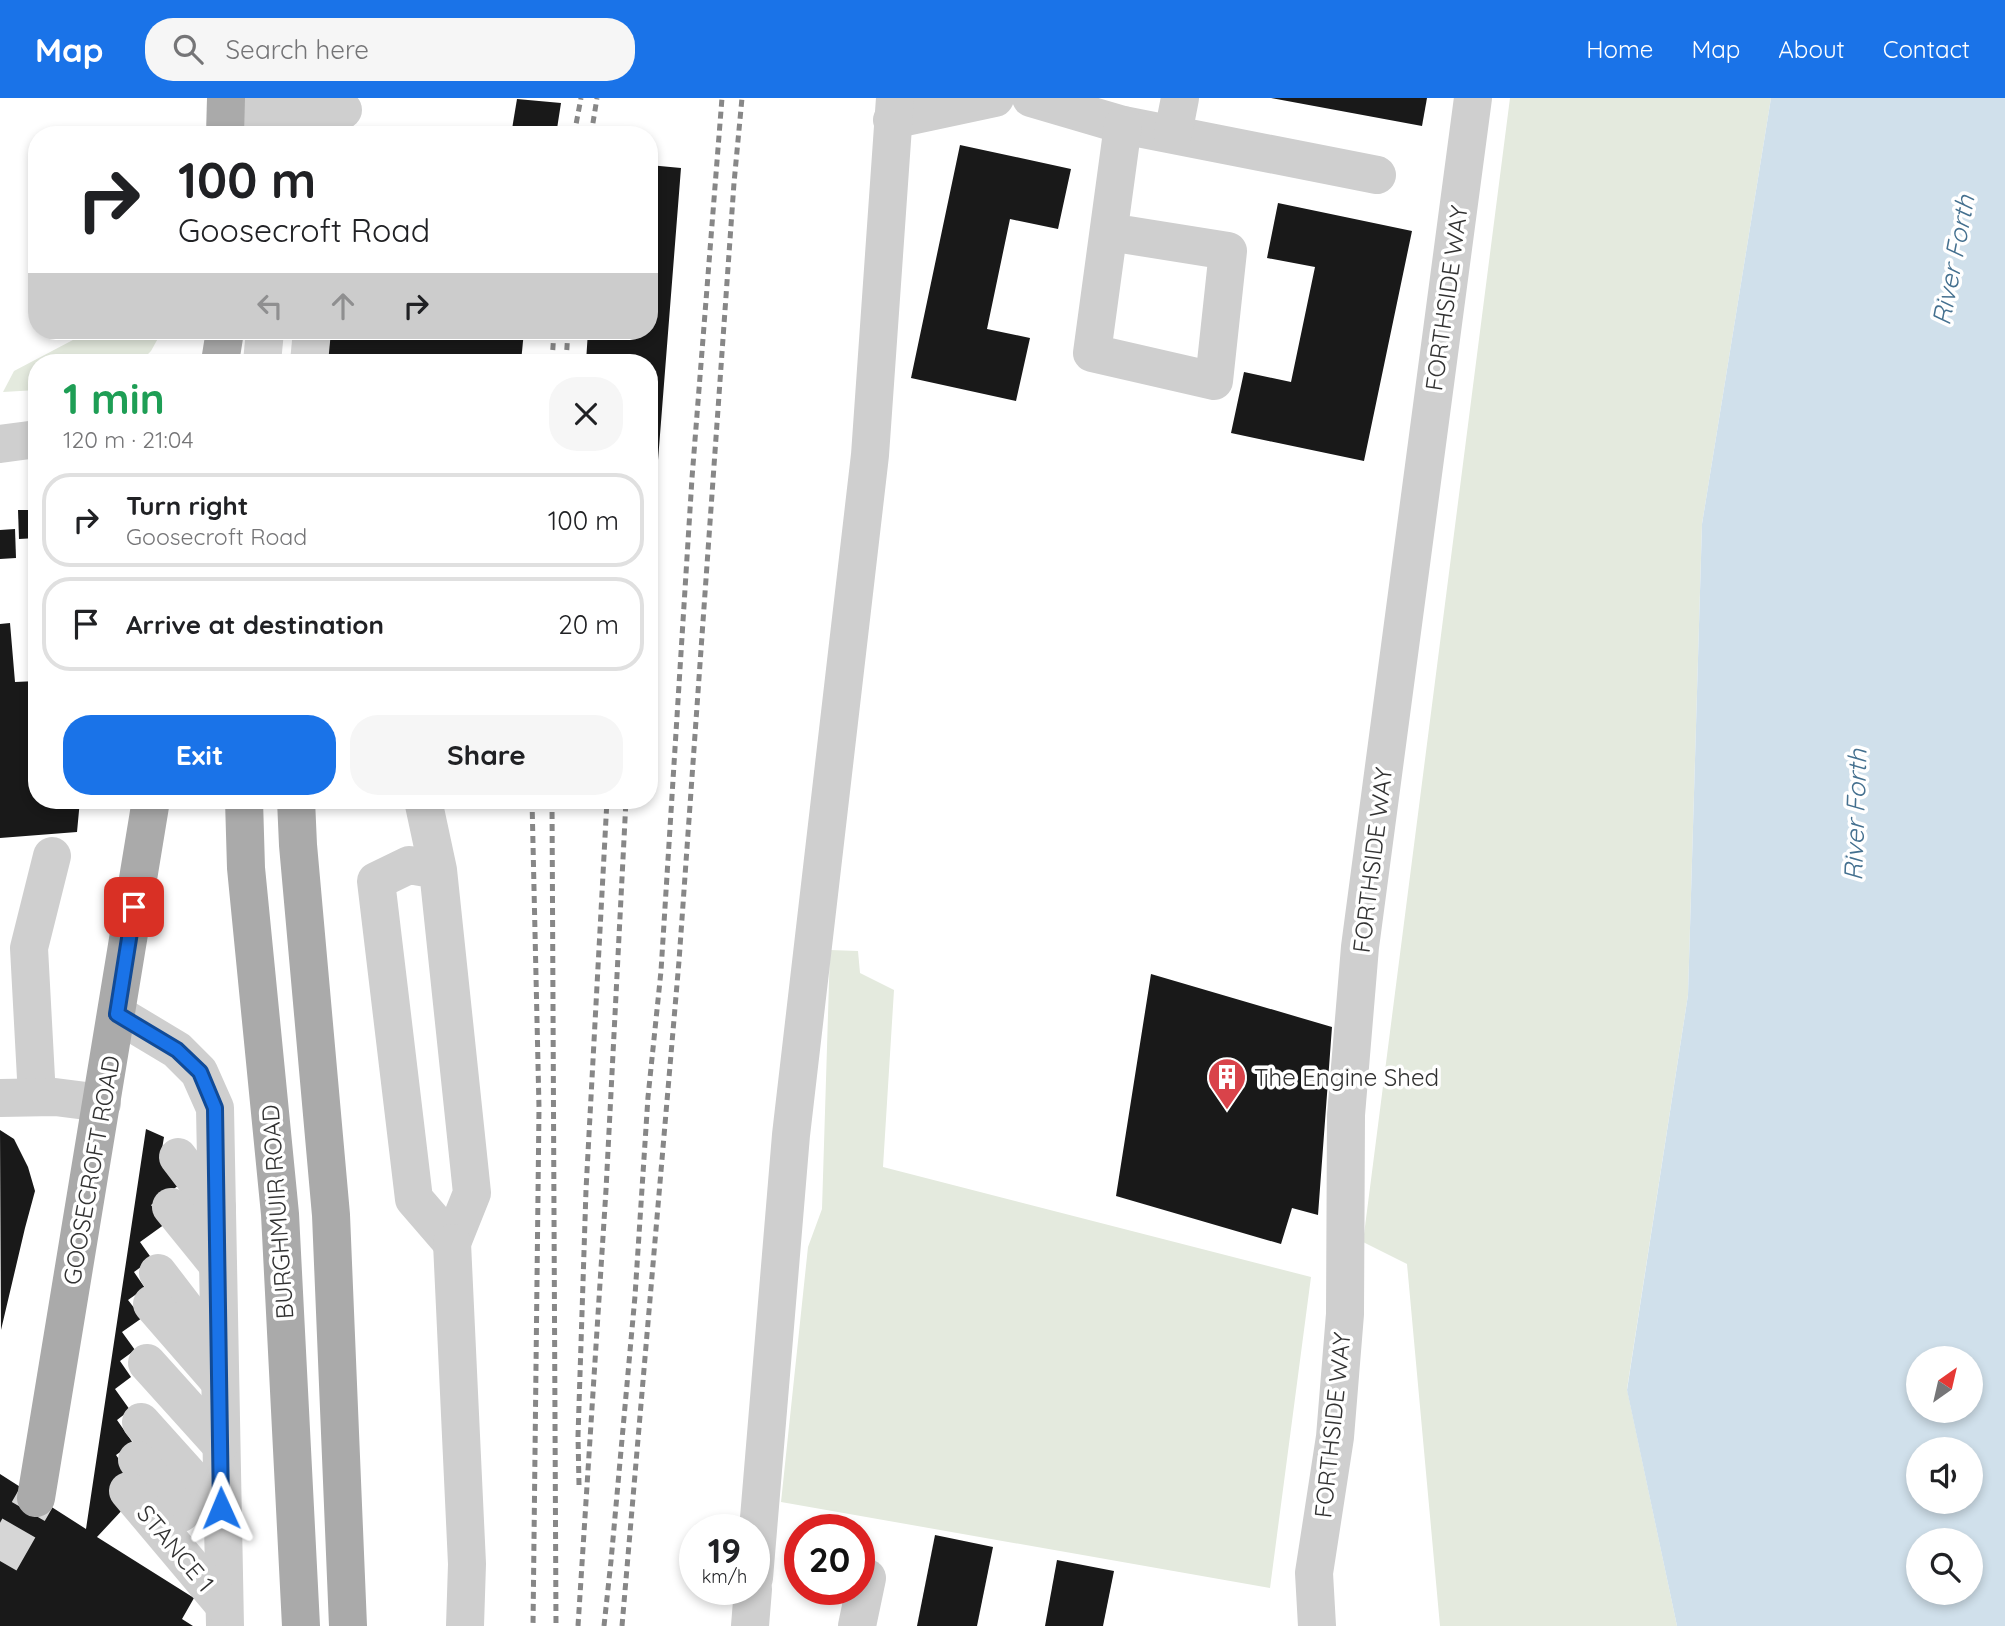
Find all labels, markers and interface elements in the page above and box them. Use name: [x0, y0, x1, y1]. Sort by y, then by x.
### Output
search box: [145, 18, 635, 81]
text: Map: [35, 29, 103, 70]
icon: search: [169, 30, 207, 68]
text: Search here: [225, 33, 369, 66]
text: Home: [1586, 34, 1653, 64]
text: Map: [1691, 34, 1740, 64]
text: About: [1778, 34, 1845, 64]
text: Contact: [1883, 34, 1970, 64]
text: 100 m: [178, 149, 316, 210]
icon: right: [63, 154, 154, 245]
water label: River Forth: [1924, 191, 1982, 328]
street label: FORTHSIDE WAY: [1418, 203, 1474, 393]
text: Goosecroft Road: [178, 210, 430, 250]
icon: left: [251, 287, 289, 325]
icon: ahead: [324, 287, 362, 325]
icon: right: [397, 287, 435, 325]
text: 1 min: [63, 372, 165, 425]
button: close: [549, 377, 623, 451]
text: 120 m · 21:04: [63, 425, 194, 454]
text: Turn right: [126, 489, 248, 522]
icon: right: [67, 501, 105, 539]
text: 100 m: [548, 504, 619, 537]
text: Goosecroft Road: [126, 522, 307, 551]
icon: arrive: [67, 605, 105, 643]
text: Arrive at destination: [126, 608, 384, 641]
text: 20 m: [558, 608, 619, 641]
button: Exit: [63, 715, 336, 795]
button: Share: [350, 715, 623, 795]
water label: River Forth: [1836, 747, 1874, 882]
street label: FORTHSIDE WAY: [1346, 765, 1398, 955]
pin: [104, 877, 164, 937]
icon: arrive: [115, 888, 153, 926]
street label: GOOSECROFT ROAD: [56, 1053, 126, 1287]
building icon: The Engine Shed: [1206, 1056, 1248, 1111]
place label: The Engine Shed: [1254, 1062, 1439, 1092]
street label: BURGHMUIR ROAD: [255, 1104, 299, 1320]
street label: FORTHSIDE WAY: [1307, 1331, 1357, 1519]
north arrow: [1906, 1346, 1983, 1423]
map controls: [1906, 1346, 1983, 1605]
button: sound: [1906, 1437, 1983, 1514]
position arrow: [184, 1471, 258, 1545]
street label: STANCE 1: [131, 1498, 221, 1598]
speed limit sign: 20: [784, 1514, 875, 1605]
text: 19: [708, 1528, 741, 1572]
button: search: [1906, 1528, 1983, 1605]
text: km/h: [702, 1565, 747, 1588]

